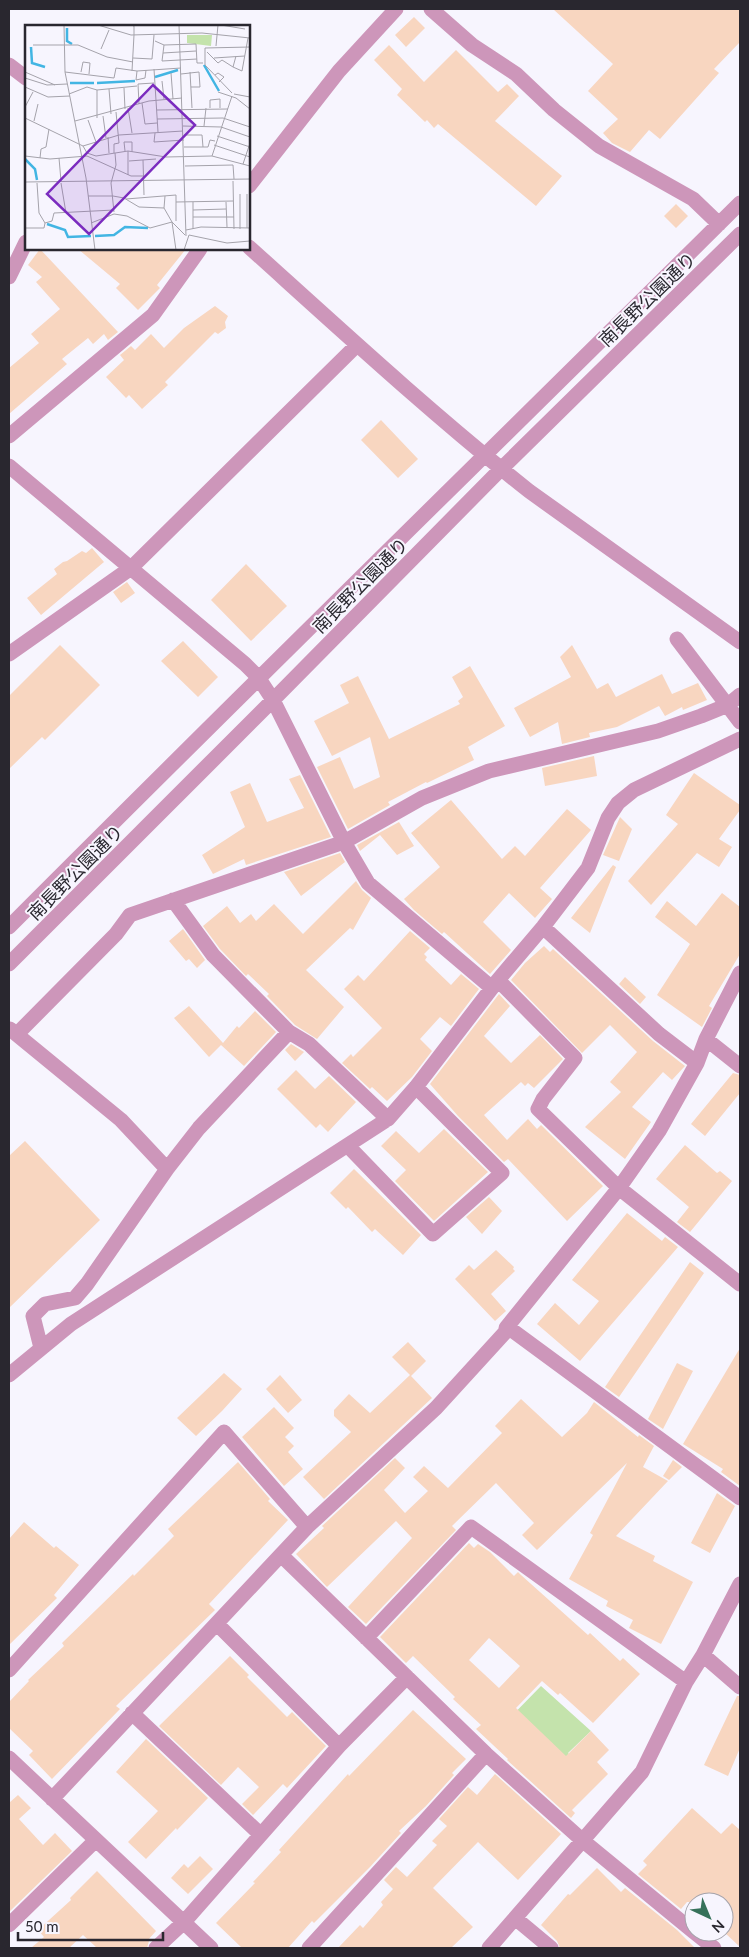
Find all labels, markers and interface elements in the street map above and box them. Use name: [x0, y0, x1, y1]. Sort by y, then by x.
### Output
inset map: [25, 25, 250, 250]
street label: 南長野公園通り: [594, 247, 700, 351]
street label: 南長野公園通り: [308, 533, 412, 637]
street label: 南長野公園通り: [23, 820, 127, 924]
north arrow: [684, 1892, 734, 1942]
scale bar: [18, 1910, 162, 1942]
text: 50 m: [25, 1917, 59, 1935]
text: N: [709, 1917, 728, 1937]

